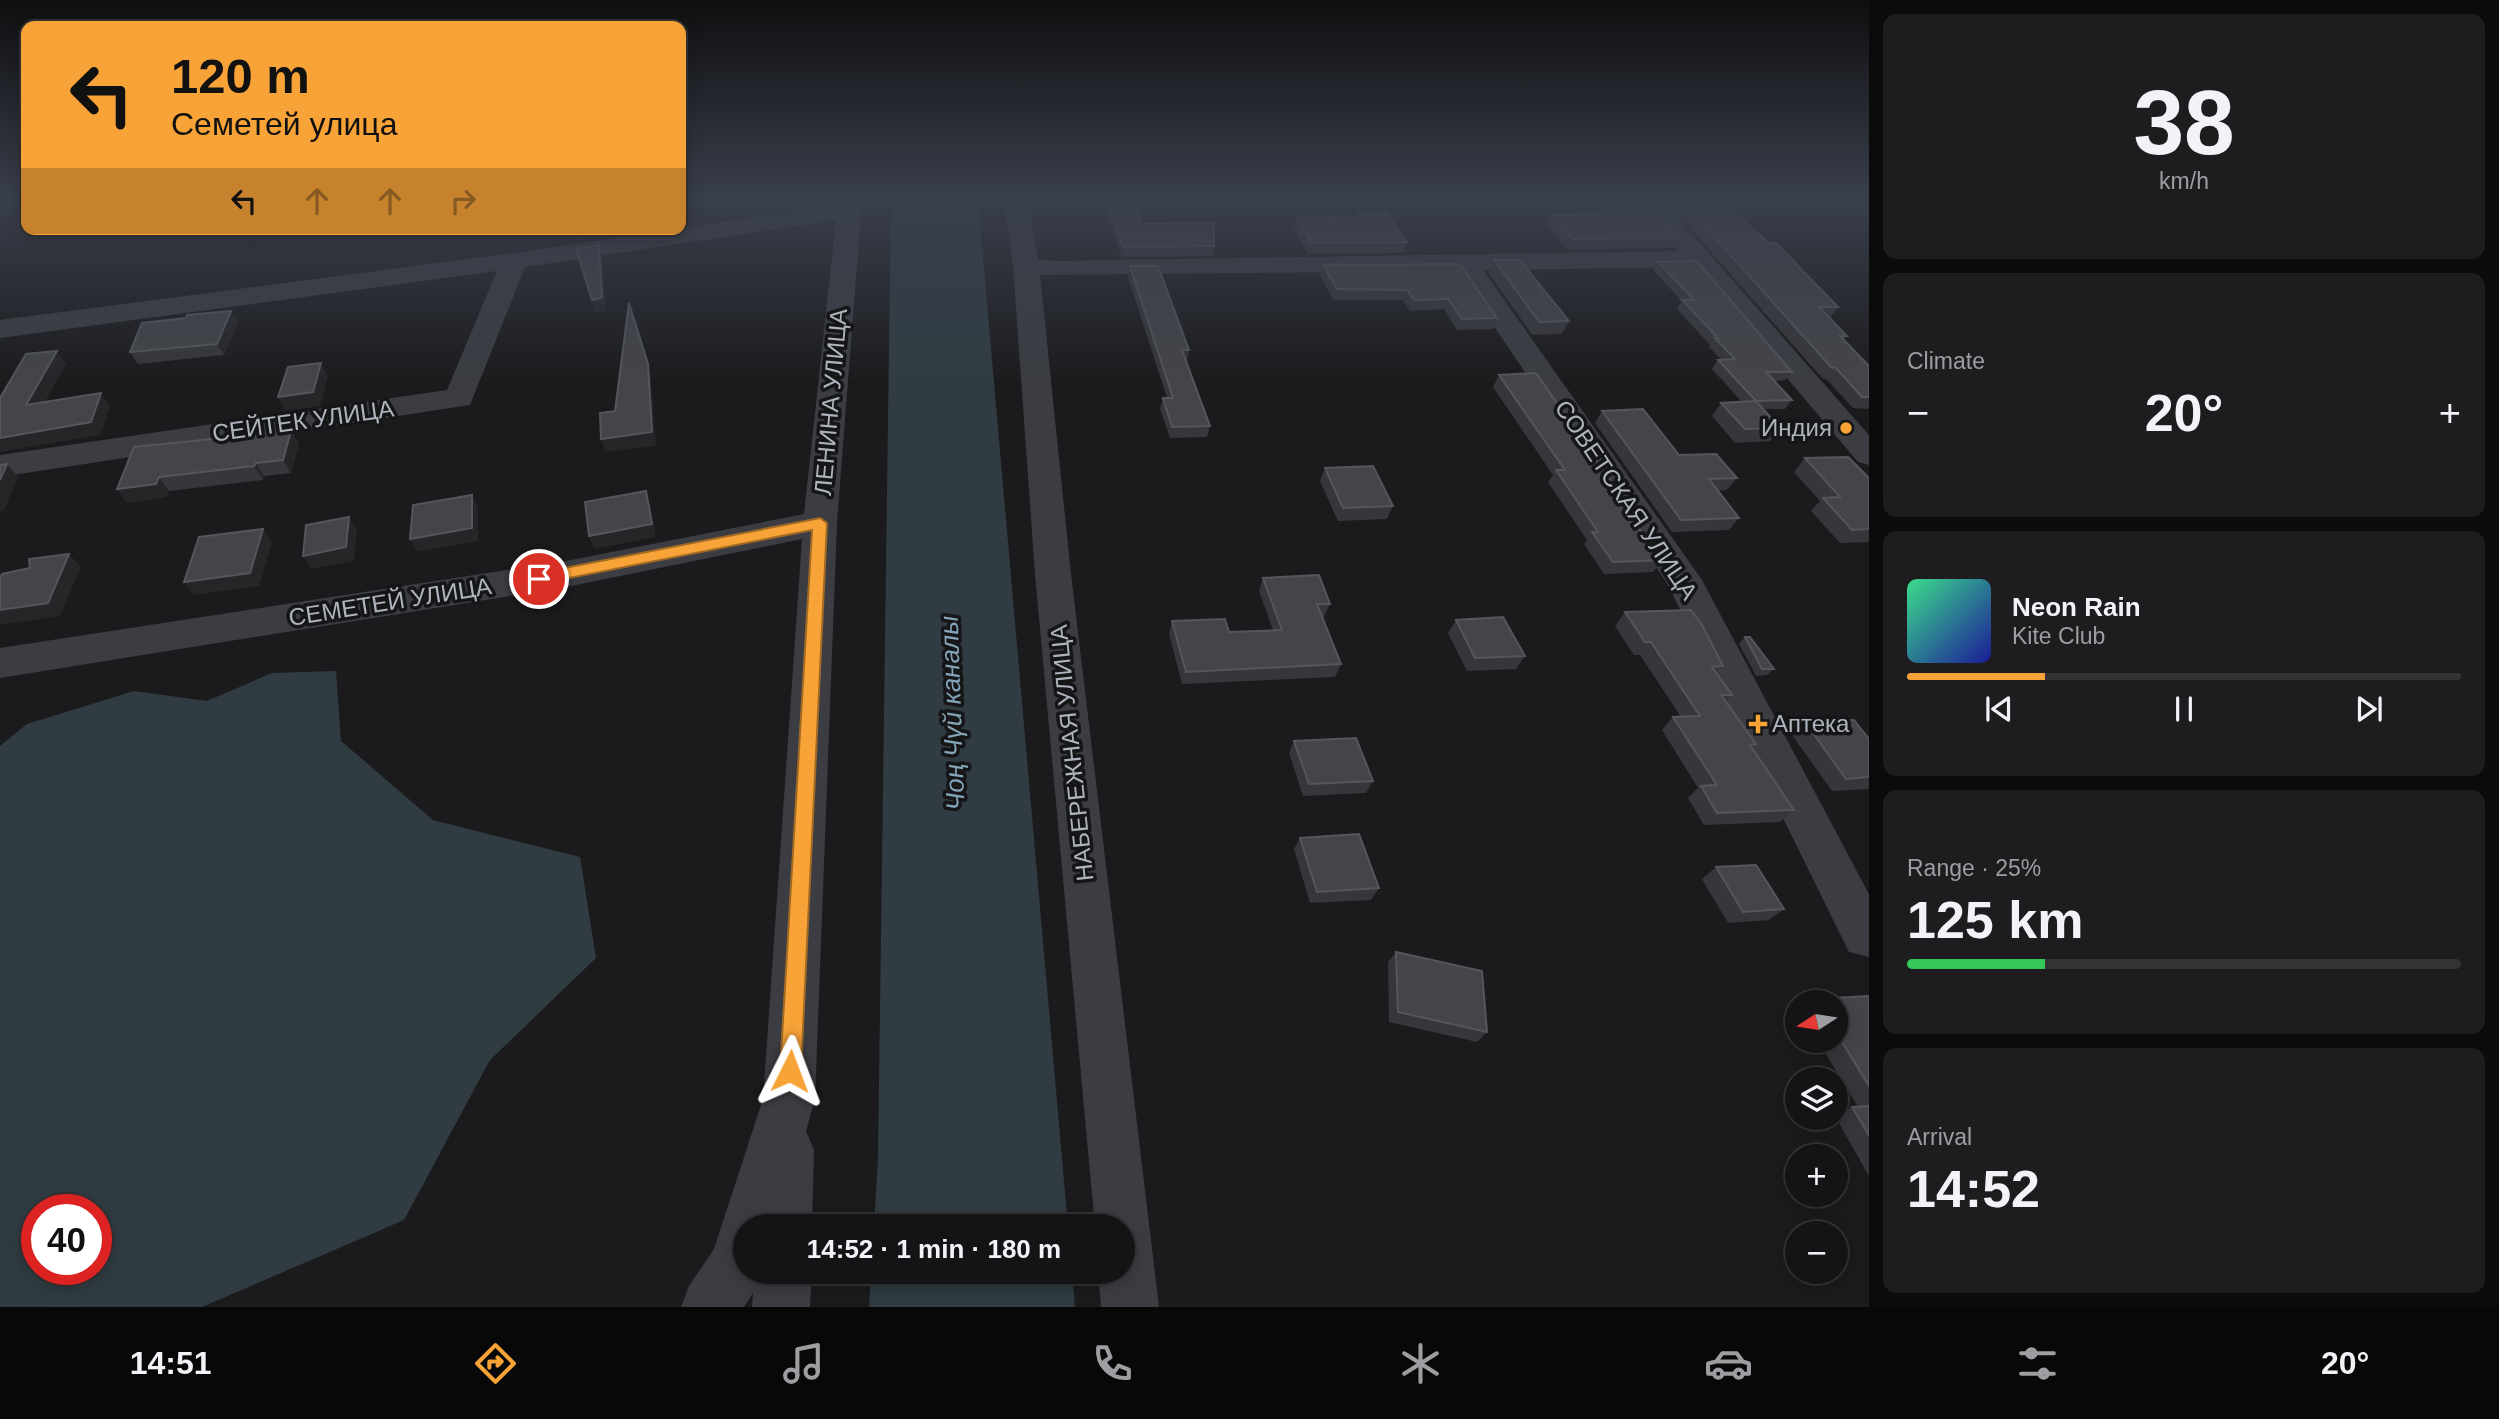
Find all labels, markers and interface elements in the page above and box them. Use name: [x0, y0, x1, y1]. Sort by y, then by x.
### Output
icon: left: [56, 49, 147, 140]
text: 120 m: [171, 49, 310, 103]
text: 38: [2133, 72, 2235, 173]
text: Семетей улица: [171, 106, 397, 142]
text: km/h: [2159, 168, 2209, 194]
icon: left: [225, 182, 263, 220]
icon: ahead: [298, 182, 336, 220]
icon: ahead: [371, 182, 409, 220]
icon: right: [444, 182, 482, 220]
street label: ЛЕНИНА УЛИЦА: [809, 307, 852, 497]
text: Climate: [1907, 348, 1985, 374]
text: 20°: [2145, 384, 2223, 442]
text: −: [1907, 392, 1929, 434]
text: +: [2439, 392, 2461, 434]
street label: СЕЙТЕК УЛИЦА: [210, 394, 395, 447]
street label: СОВЕТСКАЯ УЛИЦА: [1550, 395, 1703, 605]
place label: Индия: [1761, 414, 1832, 441]
marker: Индия: [1838, 420, 1854, 436]
pin: [509, 549, 569, 609]
icon: arrive: [520, 560, 558, 598]
street label: СЕМЕТЕЙ УЛИЦА: [287, 572, 493, 631]
text: Neon Rain: [2012, 592, 2141, 622]
water label: Чоң Чүй каналы: [934, 615, 970, 811]
street label: НАБЕРЕЖНАЯ УЛИЦА: [1045, 623, 1098, 883]
text: Kite Club: [2012, 623, 2105, 649]
icon: previous: [1980, 690, 2018, 728]
icon: pause: [2165, 690, 2203, 728]
icon: next: [2350, 690, 2388, 728]
place label: Аптека: [1772, 710, 1850, 737]
marker: Аптека: [1750, 716, 1766, 732]
text: Range · 25%: [1907, 855, 2041, 881]
text: 125 km: [1907, 891, 2083, 949]
north arrow: [1785, 990, 1848, 1054]
map controls: [1785, 990, 1848, 1284]
position arrow: [753, 1034, 827, 1108]
button: layers: [1785, 1067, 1848, 1130]
text: Arrival: [1907, 1124, 1972, 1150]
button: +: [1785, 1144, 1848, 1207]
text: 14:52: [1907, 1160, 2040, 1218]
speed limit sign: 40: [21, 1194, 112, 1285]
button: −: [1785, 1221, 1848, 1284]
text: 14:52 · 1 min · 180 m: [807, 1234, 1061, 1264]
icon: directions: [471, 1339, 520, 1388]
icon: music: [779, 1339, 828, 1388]
icon: phone: [1088, 1339, 1137, 1388]
icon: climate: [1396, 1339, 1445, 1388]
icon: car: [1704, 1339, 1753, 1388]
icon: filters: [2013, 1339, 2062, 1388]
text: 14:51: [130, 1345, 212, 1381]
text: 20°: [2321, 1345, 2369, 1381]

